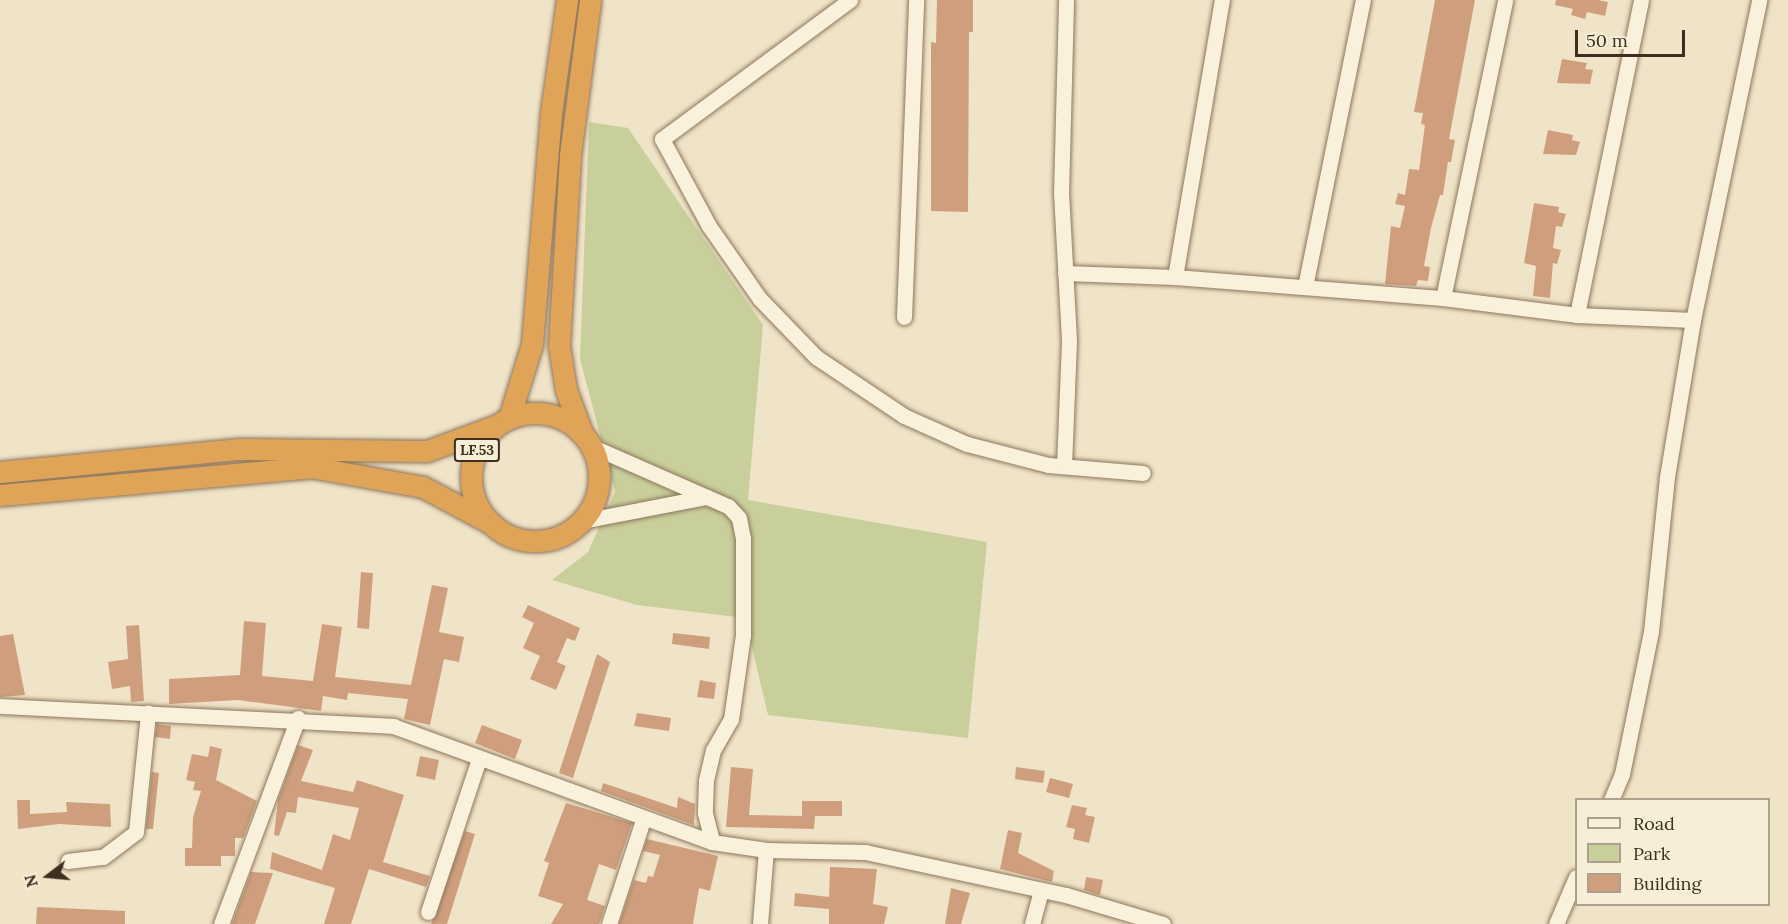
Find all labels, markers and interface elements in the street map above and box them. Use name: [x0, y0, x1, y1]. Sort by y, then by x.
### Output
scale bar: [1578, 18, 1688, 56]
text: 50 m: [1586, 29, 1628, 52]
road number: LF.53: [453, 439, 501, 461]
legend: [1575, 798, 1770, 906]
text: Road: [1633, 812, 1675, 835]
text: Park: [1633, 842, 1670, 865]
north arrow: [18, 846, 78, 906]
text: N: [19, 872, 42, 890]
text: Building: [1633, 872, 1701, 895]

